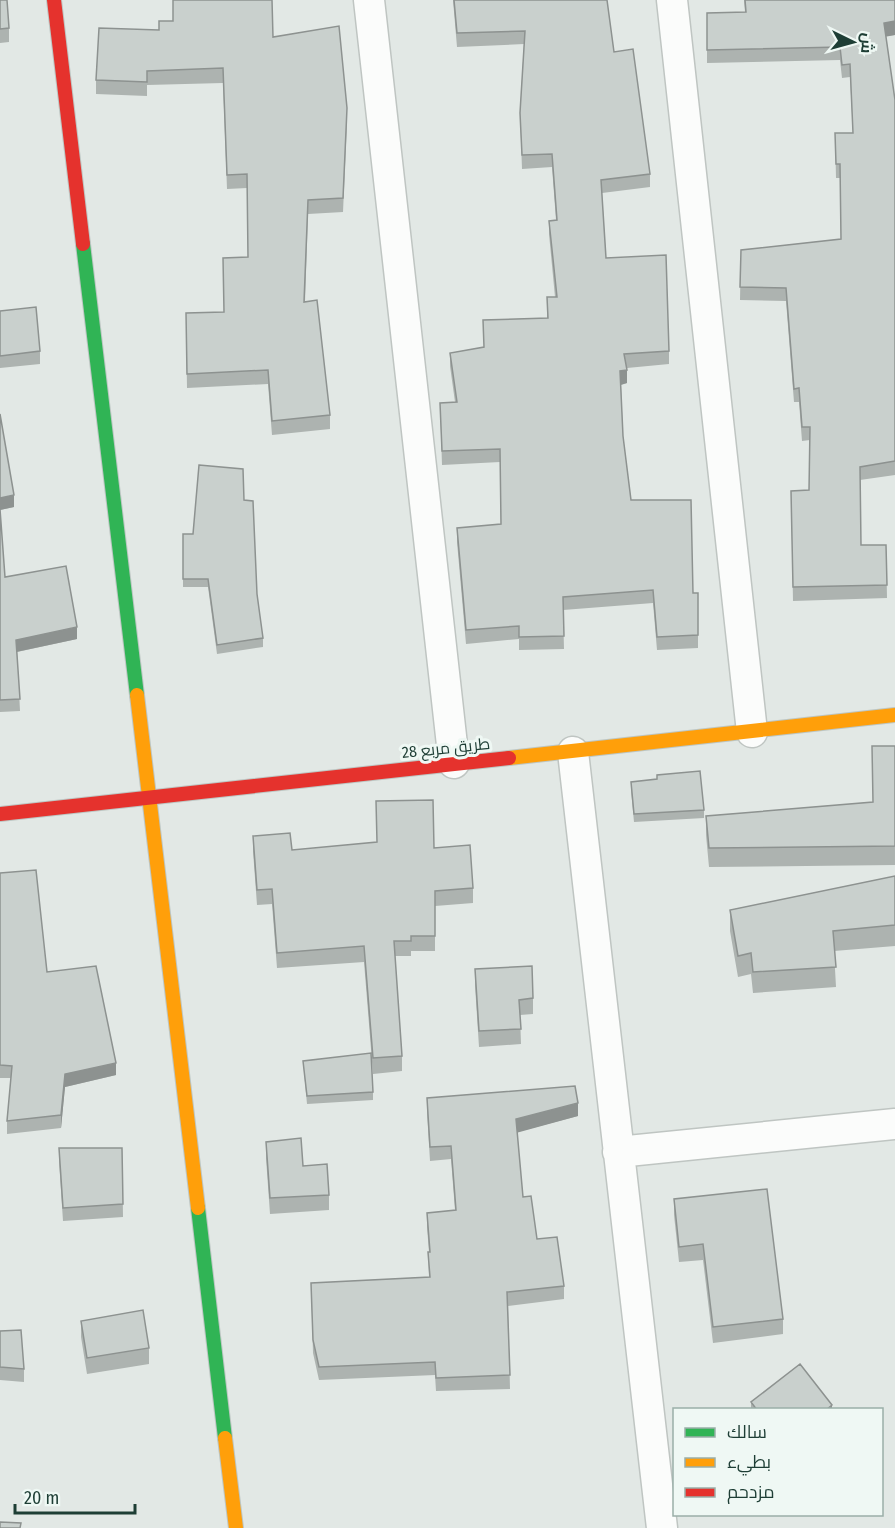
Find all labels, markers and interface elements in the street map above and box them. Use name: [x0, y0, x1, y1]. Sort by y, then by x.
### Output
north arrow: [823, 12, 883, 72]
text: ش: [857, 32, 878, 54]
street label: طريق مربع 28: [401, 734, 491, 764]
legend: [673, 1408, 883, 1516]
text: سالك: [727, 1421, 767, 1443]
text: بطيء: [727, 1451, 771, 1476]
scale bar: [15, 1477, 135, 1515]
text: مزدحم: [727, 1481, 775, 1504]
text: 20 m: [24, 1487, 59, 1509]

